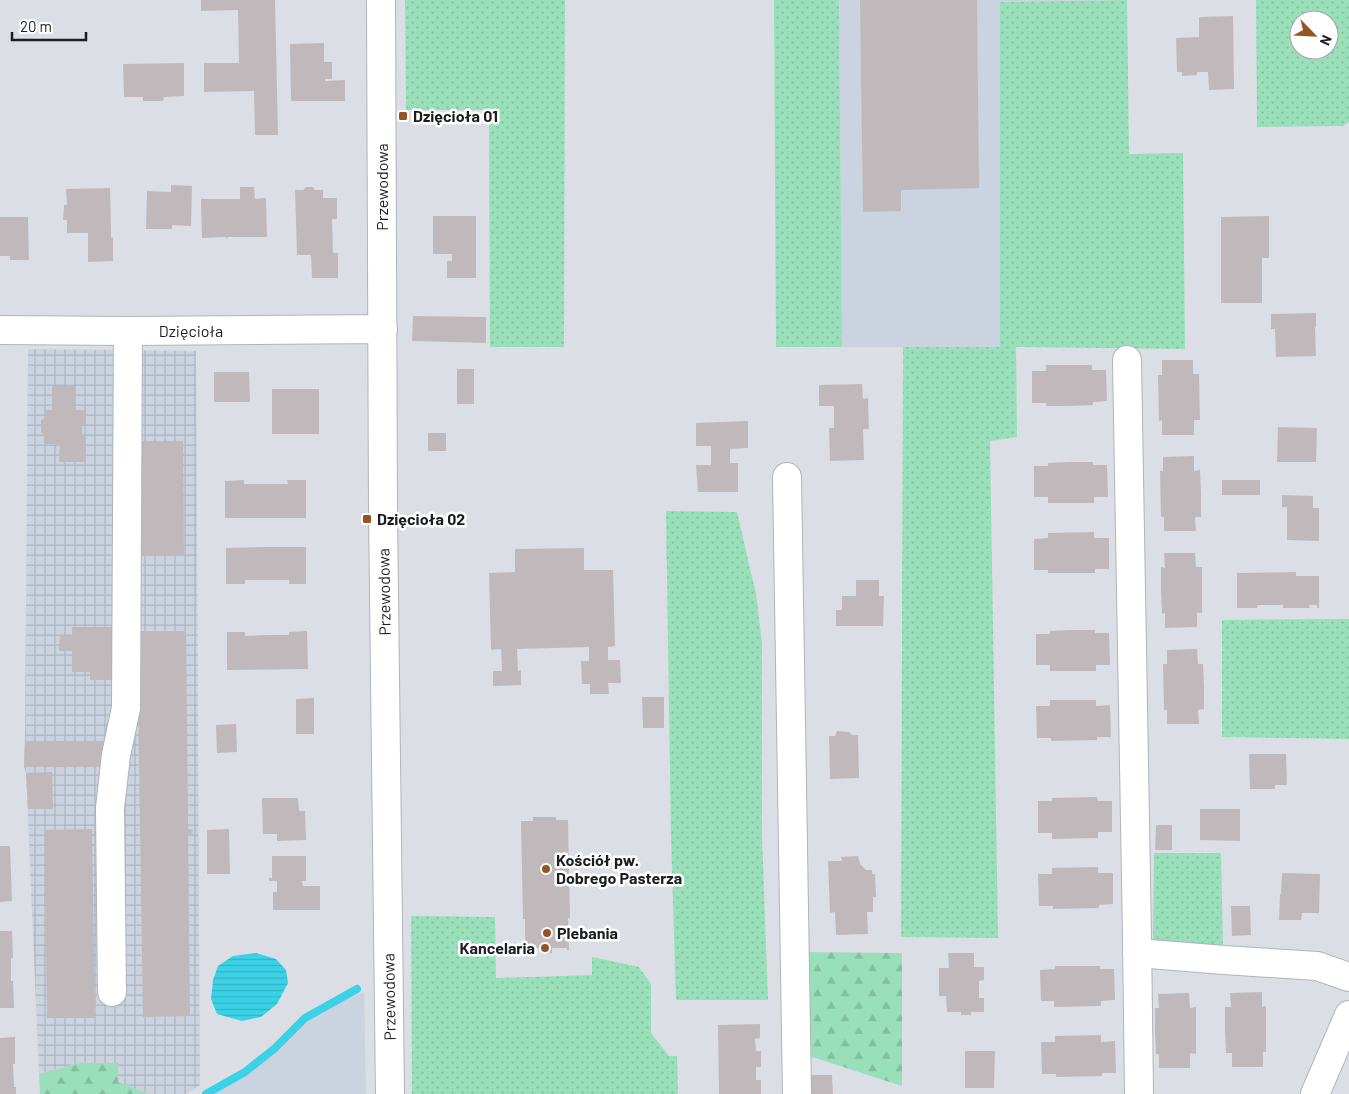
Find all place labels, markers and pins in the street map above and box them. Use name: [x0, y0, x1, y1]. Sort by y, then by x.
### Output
place label: Dzięcioła 01: [413, 106, 498, 125]
marker: Dzięcioła 01: [397, 110, 409, 122]
place label: Dzięcioła 02: [377, 509, 465, 528]
marker: Dzięcioła 02: [361, 513, 373, 525]
place label: Kościół pw. Dobrego Pasterza: [556, 850, 682, 887]
marker: Kościół pw. Dobrego Pasterza: [540, 863, 552, 875]
place label: Plebania: [557, 923, 618, 942]
marker: Plebania: [541, 927, 553, 939]
place label: Kancelaria: [460, 938, 535, 957]
marker: Kancelaria: [539, 942, 551, 954]

